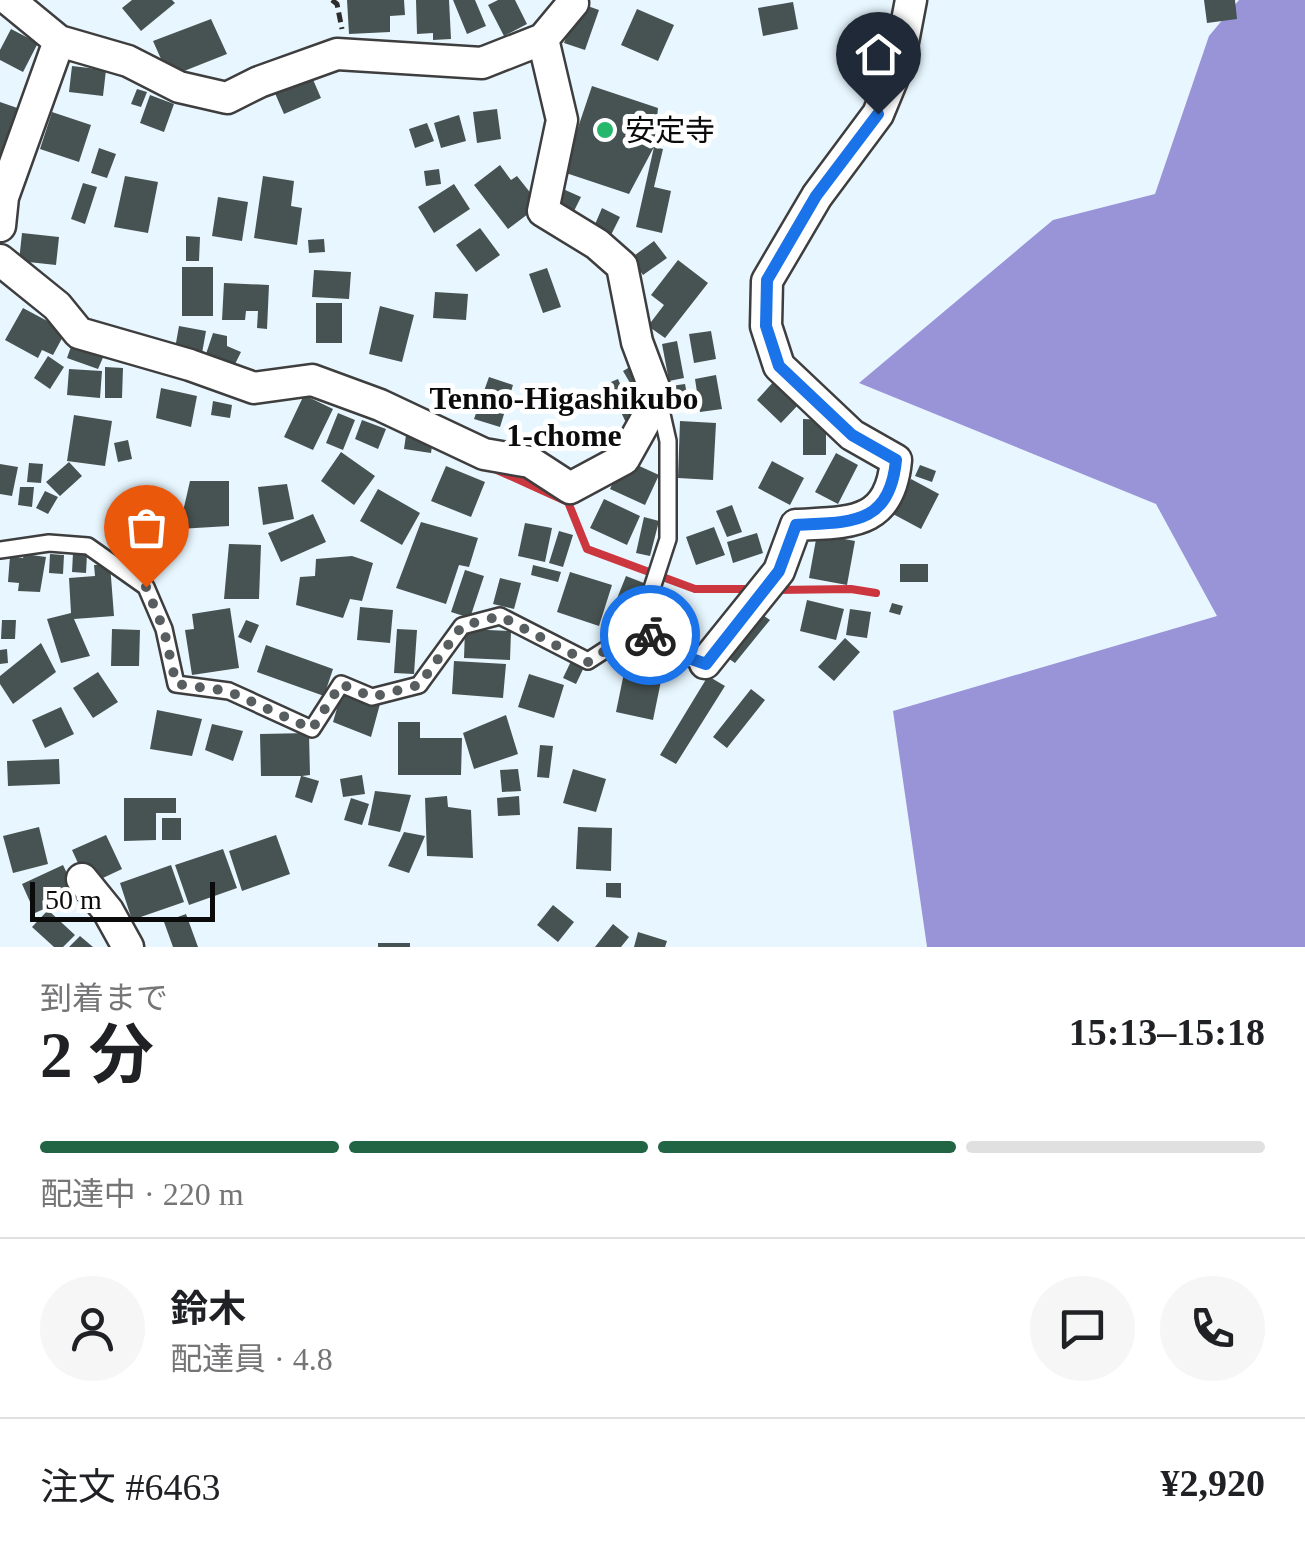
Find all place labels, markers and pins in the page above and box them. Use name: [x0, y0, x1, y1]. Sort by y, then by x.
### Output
pin: [836, 12, 921, 115]
place label: 安定寺: [625, 114, 715, 147]
marker: 安定寺: [594, 119, 616, 141]
pin: [104, 485, 189, 588]

